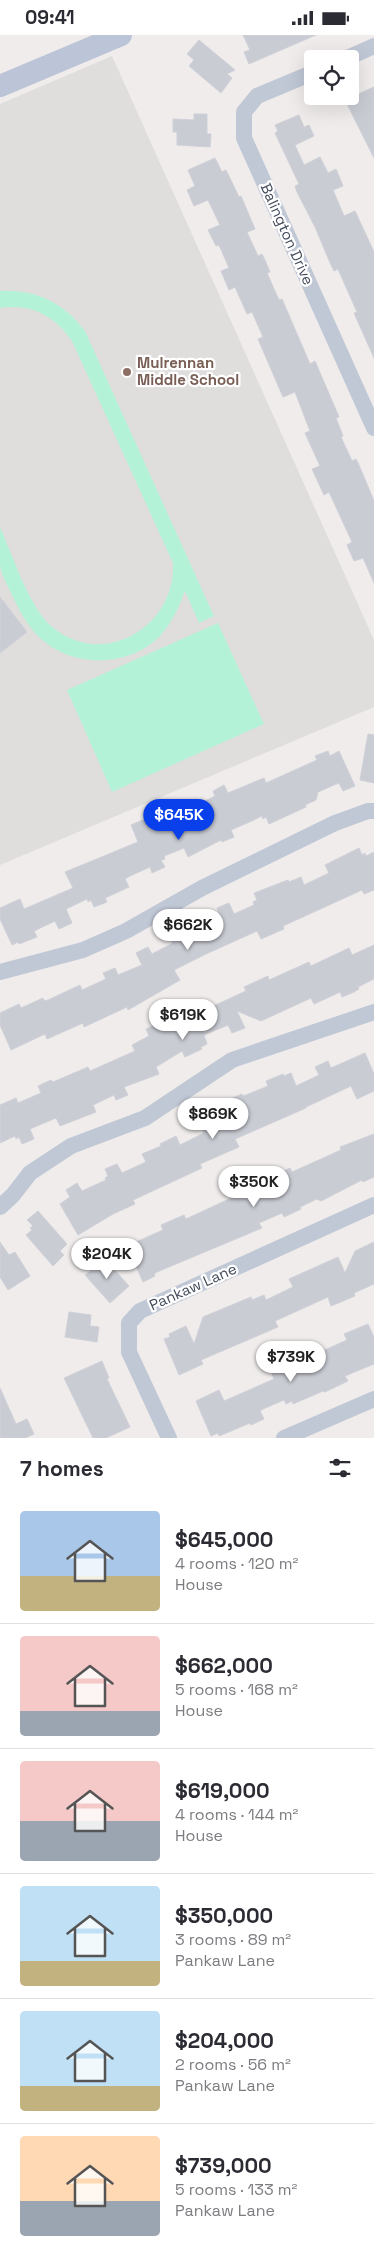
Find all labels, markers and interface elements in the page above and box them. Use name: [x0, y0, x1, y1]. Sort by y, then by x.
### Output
text: 09:41: [25, 5, 75, 30]
map controls: [304, 50, 359, 105]
button: locate: [304, 50, 359, 105]
street label: Balington Drive: [256, 180, 318, 288]
place label: Mulrennan Middle School: [137, 353, 239, 389]
marker: Mulrennan Middle School: [121, 366, 133, 378]
pin: $645K: [144, 799, 214, 841]
text: $645K: [154, 804, 204, 825]
pin: $662K: [153, 909, 223, 951]
text: $662K: [164, 914, 212, 935]
pin: $619K: [148, 999, 218, 1041]
text: $619K: [160, 1004, 206, 1025]
pin: $869K: [178, 1097, 248, 1140]
text: $869K: [188, 1103, 238, 1124]
pin: $350K: [219, 1165, 289, 1208]
text: $350K: [229, 1171, 279, 1192]
pin: $204K: [72, 1237, 142, 1280]
text: $204K: [82, 1243, 132, 1264]
street label: Pankaw Lane: [146, 1259, 240, 1314]
pin: $739K: [256, 1341, 326, 1383]
text: $739K: [267, 1346, 315, 1367]
icon: filters: [326, 1454, 354, 1482]
text: 7 homes: [20, 1455, 104, 1482]
text: $645,000: [175, 1526, 273, 1553]
icon: home: [60, 1531, 120, 1591]
text: 4 rooms · 120 m²: [175, 1553, 298, 1574]
text: House: [175, 1574, 223, 1595]
text: $662,000: [175, 1652, 273, 1679]
icon: home: [60, 1656, 120, 1716]
text: 5 rooms · 168 m²: [175, 1679, 298, 1700]
text: House: [175, 1700, 223, 1721]
text: $619,000: [175, 1777, 270, 1804]
icon: home: [60, 1781, 120, 1841]
text: 4 rooms · 144 m²: [175, 1804, 298, 1825]
text: House: [175, 1825, 223, 1846]
text: $350,000: [175, 1902, 273, 1929]
icon: home: [60, 1906, 120, 1966]
text: 3 rooms · 89 m²: [175, 1929, 291, 1950]
text: Pankaw Lane: [175, 1950, 275, 1971]
text: $204,000: [175, 2027, 274, 2054]
icon: home: [60, 2031, 120, 2091]
text: 2 rooms · 56 m²: [175, 2054, 291, 2075]
text: Pankaw Lane: [175, 2075, 275, 2096]
text: $739,000: [175, 2152, 272, 2179]
icon: home: [60, 2156, 120, 2216]
text: 5 rooms · 133 m²: [175, 2179, 297, 2200]
text: Pankaw Lane: [175, 2200, 275, 2221]

